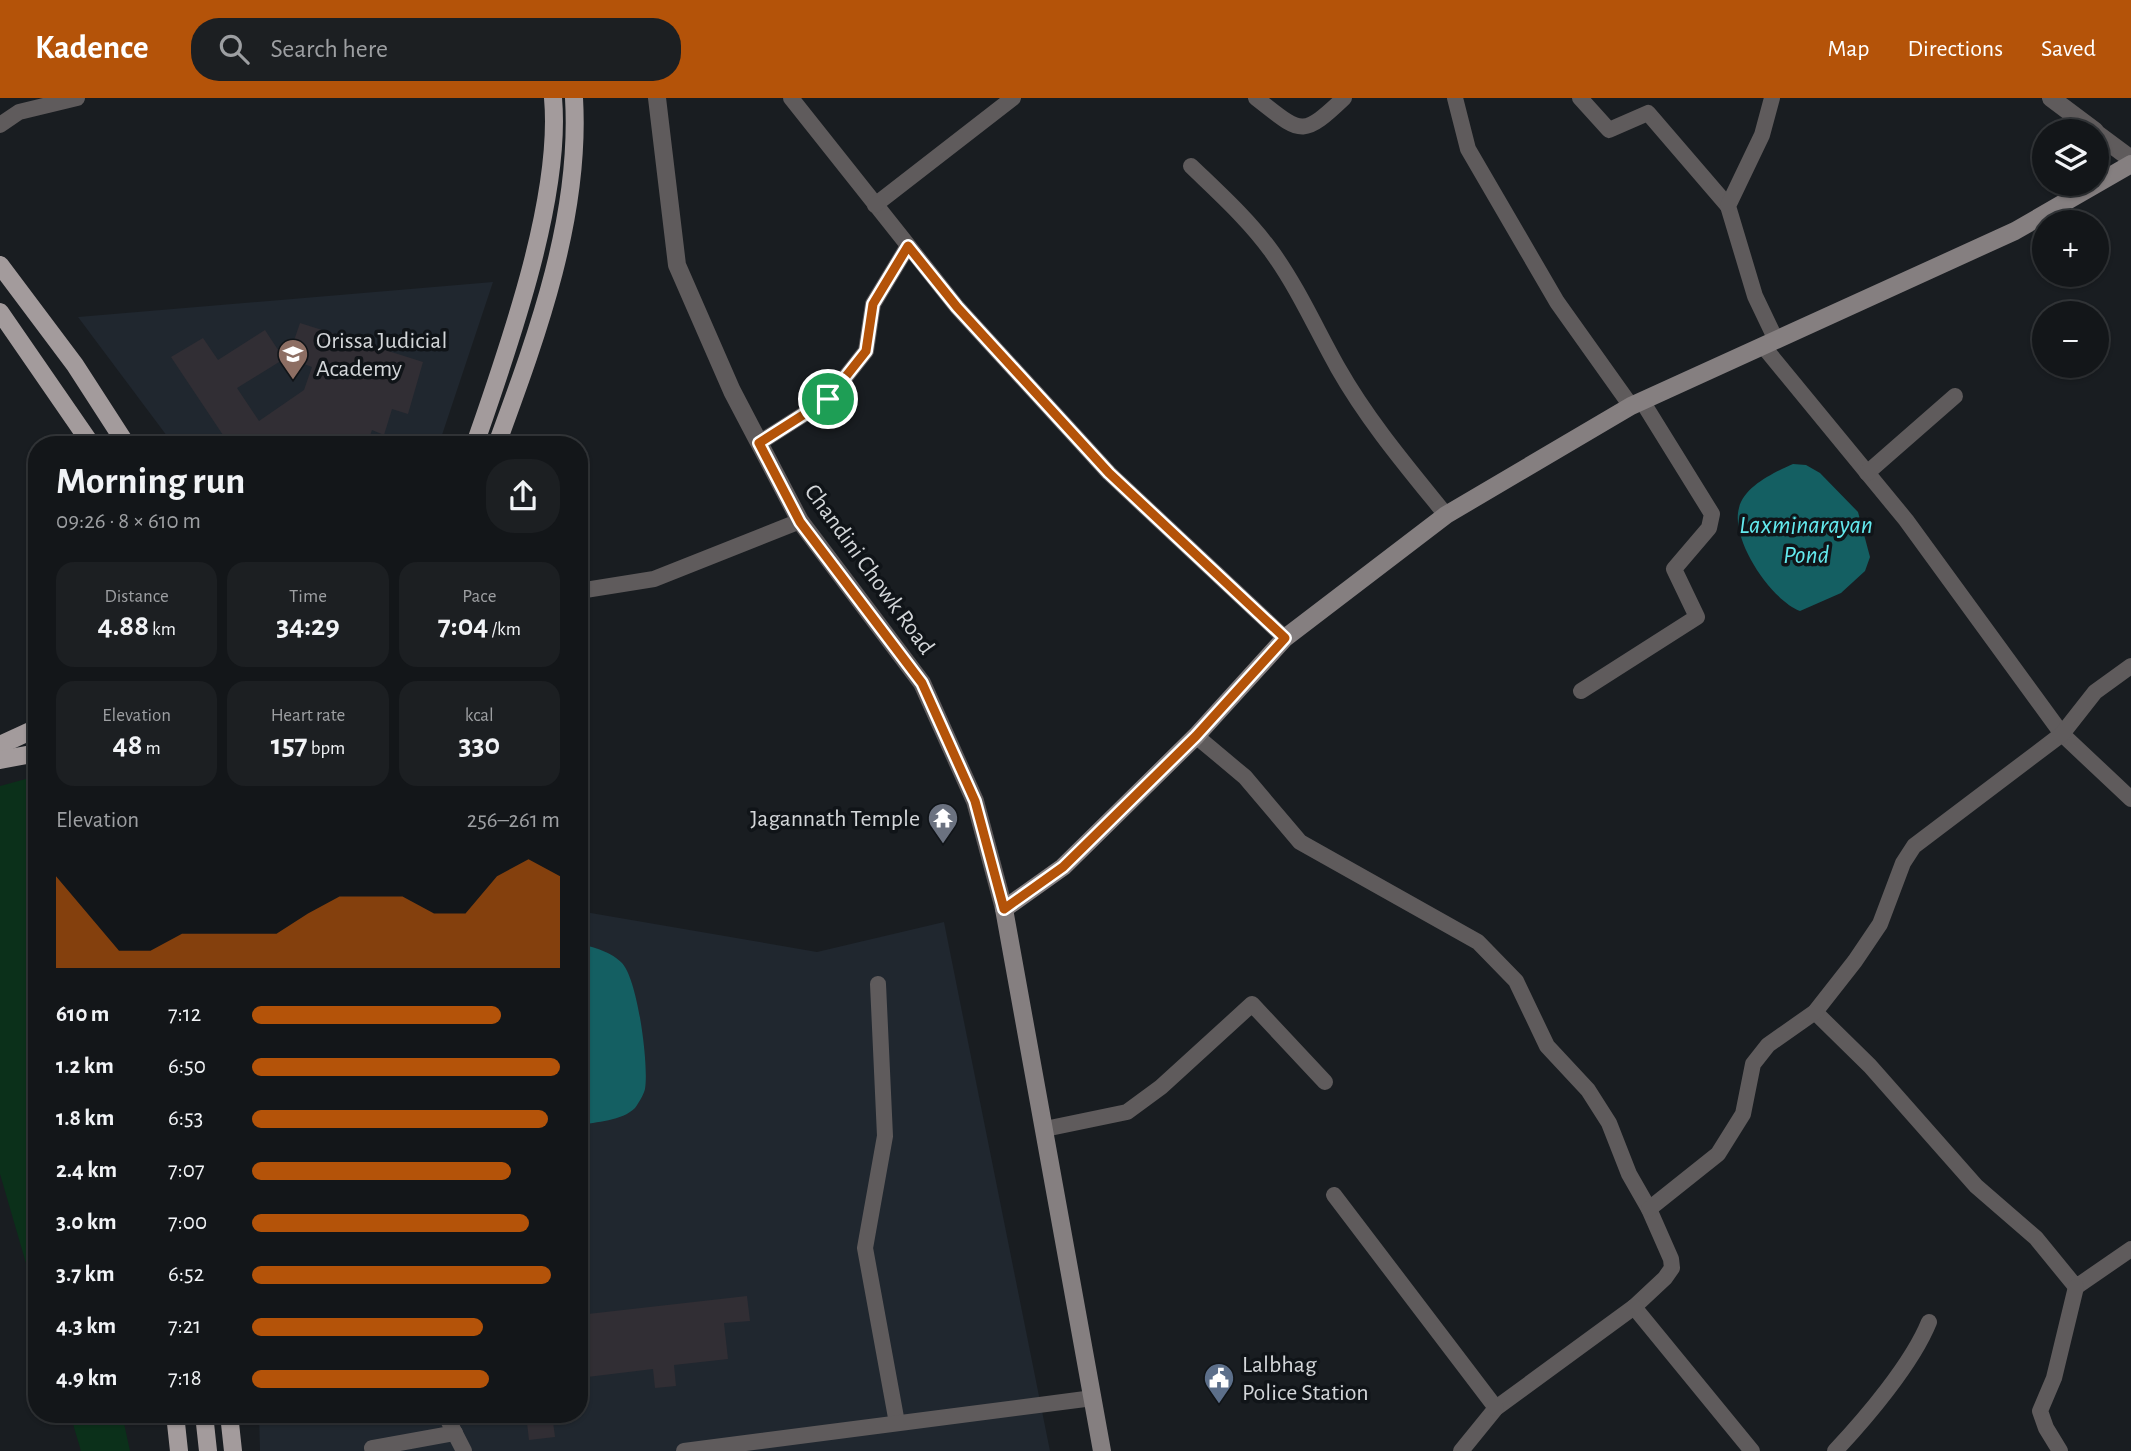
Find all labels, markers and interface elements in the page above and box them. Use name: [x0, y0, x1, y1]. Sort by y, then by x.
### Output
search box: [191, 18, 681, 81]
icon: search: [215, 30, 253, 68]
text: Kadence: [35, 32, 149, 65]
text: Search here: [271, 36, 388, 62]
text: Map: [1827, 37, 1869, 61]
text: Directions: [1907, 37, 2003, 61]
text: Saved: [2041, 37, 2096, 61]
map controls: [2032, 119, 2109, 378]
button: layers: [2032, 119, 2109, 196]
button: +: [2032, 210, 2109, 287]
button: −: [2032, 301, 2109, 378]
place label: Orissa Judicial Academy: [316, 329, 447, 381]
school or university icon: Orissa Judicial Academy: [276, 337, 310, 381]
pin: [798, 369, 858, 429]
icon: arrive: [809, 380, 847, 418]
button: share: [486, 459, 560, 533]
text: Morning run: [56, 463, 245, 501]
street label: Chandini Chowk Road: [800, 480, 939, 659]
text: 09:26 · 8 × 610 m: [56, 510, 201, 533]
water label: Laxminarayan Pond: [1739, 512, 1873, 568]
text: Distance: [104, 587, 169, 606]
text: Time: [289, 587, 327, 606]
text: Pace: [462, 587, 496, 606]
text: 4.88: [97, 611, 149, 641]
text: 34:29: [276, 611, 340, 641]
text: 7:04: [438, 611, 488, 641]
text: km: [149, 620, 176, 639]
text: /km: [488, 620, 521, 639]
text: Elevation: [102, 706, 171, 725]
text: Heart rate: [271, 706, 345, 725]
text: kcal: [465, 706, 494, 725]
text: 48: [113, 730, 142, 760]
text: 157: [271, 730, 308, 760]
text: 330: [459, 730, 500, 760]
text: m: [142, 739, 161, 758]
text: bpm: [308, 739, 345, 758]
temple icon: Jagannath Temple: [926, 801, 960, 845]
place label: Jagannath Temple: [750, 807, 920, 831]
text: Elevation: [56, 809, 139, 832]
text: 256–261 m: [467, 809, 560, 832]
text: 610 m: [56, 1003, 109, 1026]
text: 7:12: [168, 1003, 201, 1026]
text: 1.2 km: [56, 1055, 114, 1078]
text: 6:50: [168, 1055, 206, 1078]
text: 1.8 km: [56, 1107, 114, 1130]
text: 6:53: [168, 1107, 203, 1130]
text: 2.4 km: [56, 1159, 117, 1182]
text: 7:07: [168, 1159, 205, 1182]
text: 3.0 km: [56, 1211, 117, 1234]
text: 7:00: [168, 1211, 207, 1234]
text: 3.7 km: [56, 1263, 115, 1286]
text: 6:52: [168, 1263, 204, 1286]
text: 4.3 km: [56, 1315, 116, 1338]
text: 7:21: [168, 1315, 201, 1338]
place label: Lalbhag Police Station: [1242, 1353, 1369, 1405]
public building icon: Lalbhag Police Station: [1202, 1361, 1236, 1405]
text: 4.9 km: [56, 1367, 117, 1390]
text: 7:18: [168, 1367, 202, 1390]

